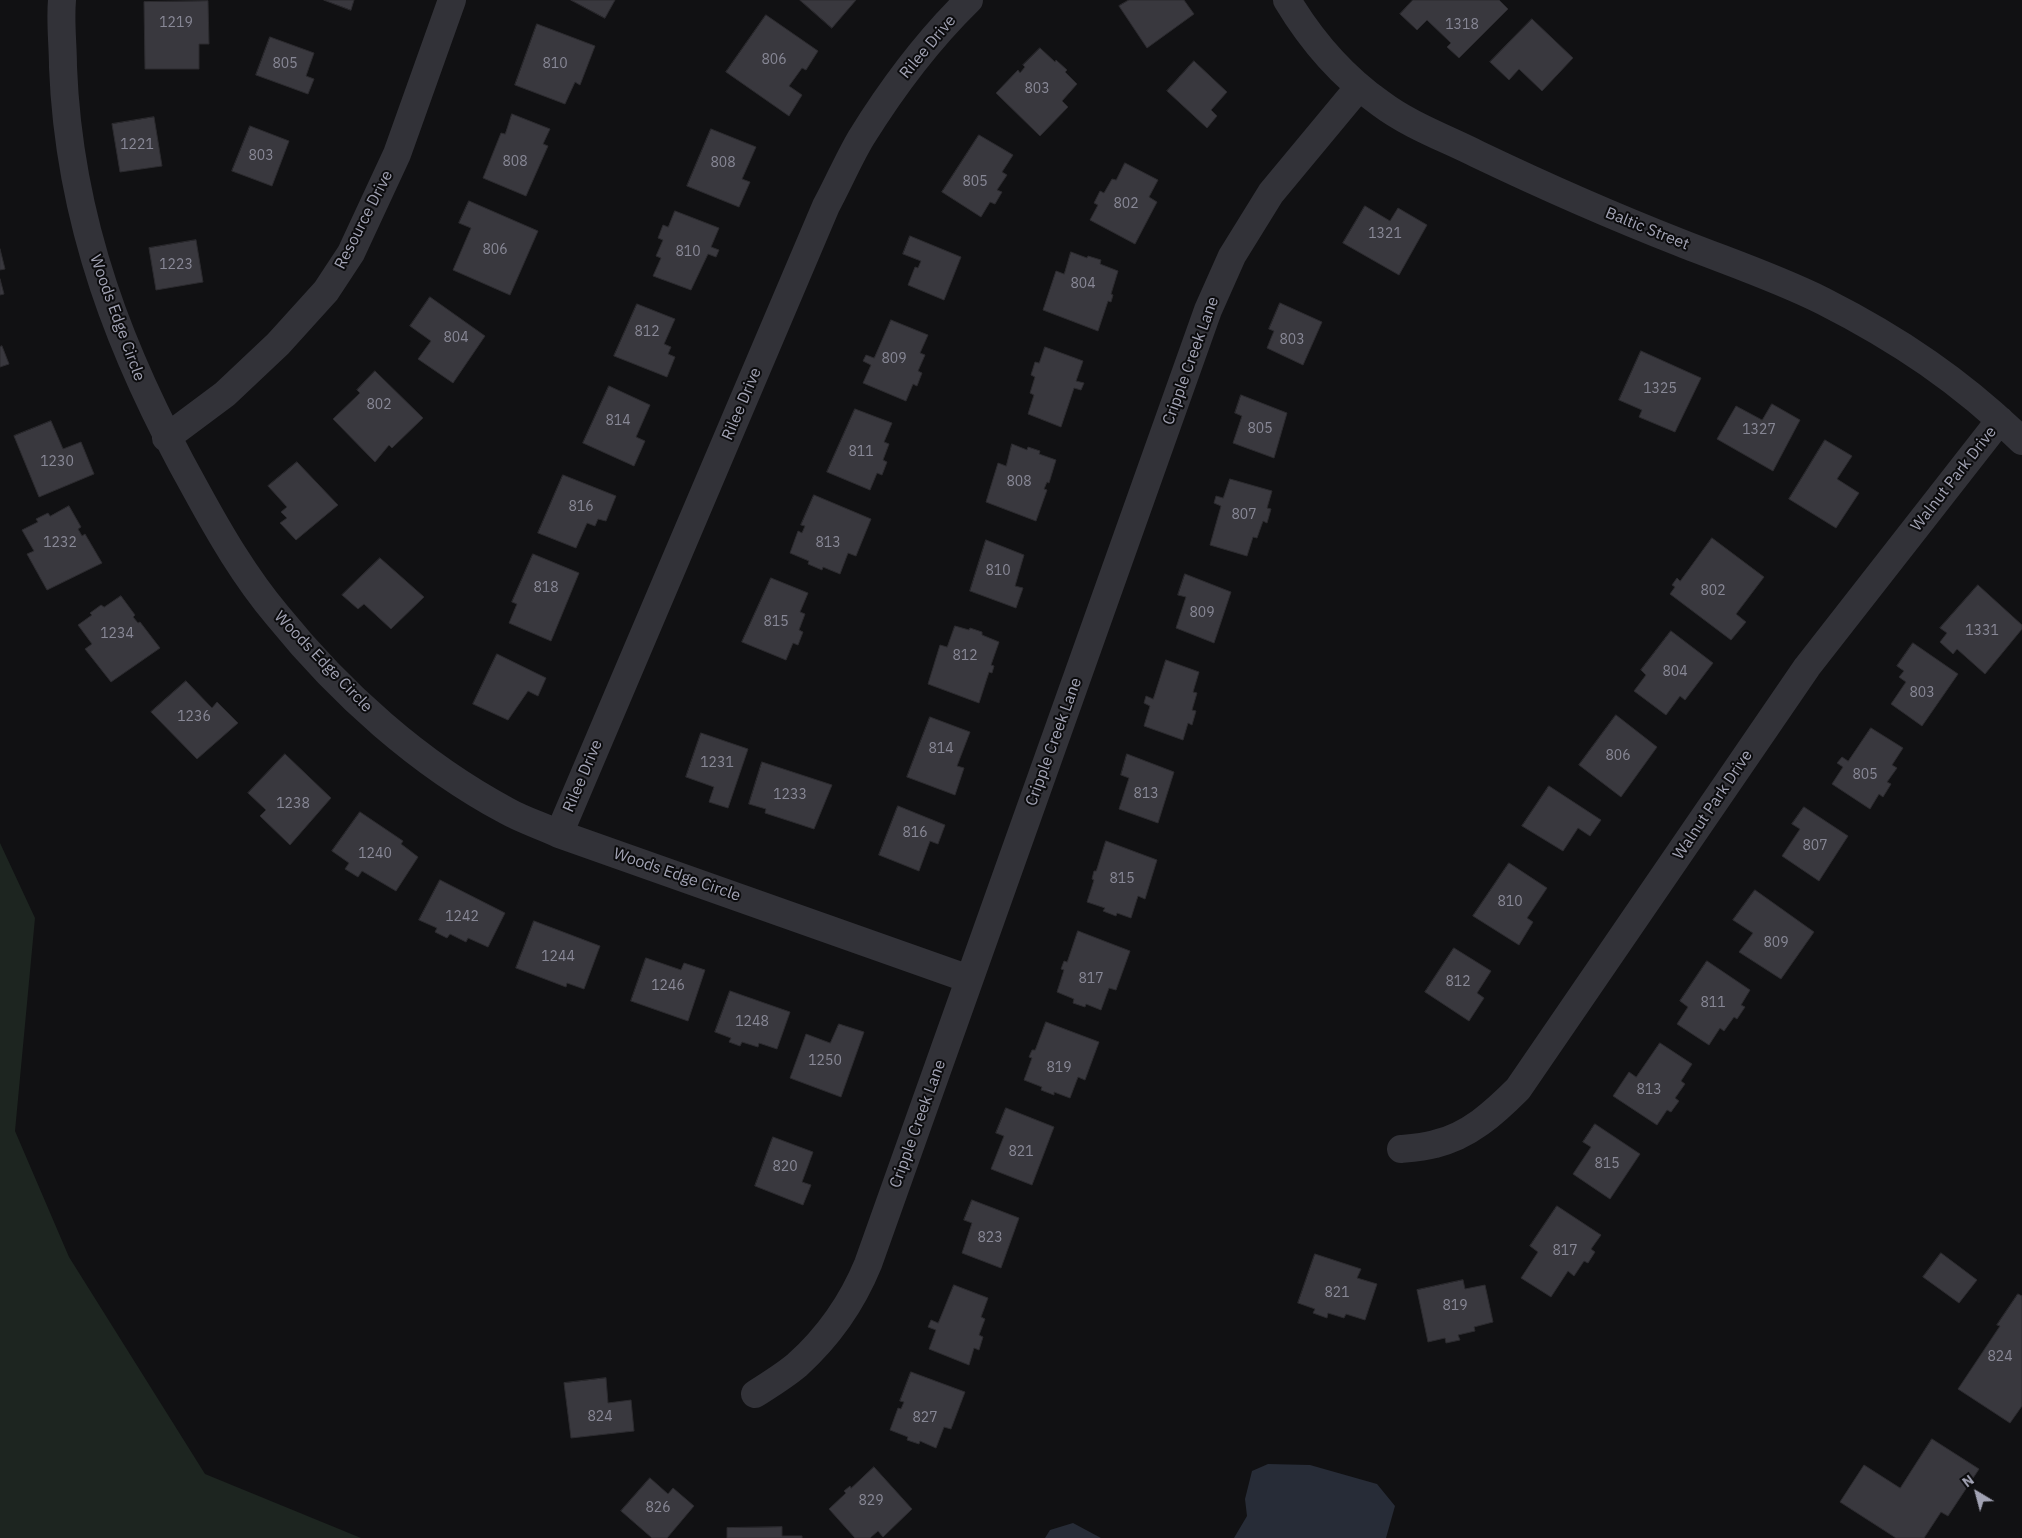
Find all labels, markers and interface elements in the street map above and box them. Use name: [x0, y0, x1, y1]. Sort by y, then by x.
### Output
street label: Rilee Drive: [896, 11, 960, 83]
house number: 1219: [159, 15, 193, 31]
house number: 1318: [1445, 17, 1479, 33]
house number: 806: [761, 52, 787, 68]
house number: 805: [272, 56, 298, 72]
house number: 810: [542, 56, 568, 72]
house number: 803: [1024, 81, 1050, 97]
house number: 1221: [120, 137, 154, 153]
house number: 803: [248, 148, 274, 164]
house number: 808: [502, 154, 528, 170]
house number: 808: [710, 155, 736, 171]
street label: Resource Drive: [331, 167, 397, 273]
house number: 805: [962, 174, 988, 190]
house number: 802: [1113, 196, 1139, 212]
street label: Baltic Street: [1602, 204, 1692, 254]
house number: 1321: [1368, 226, 1402, 242]
house number: 806: [482, 242, 508, 258]
house number: 810: [675, 244, 701, 260]
street label: Woods Edge Circle: [85, 252, 149, 384]
house number: 1223: [159, 257, 193, 273]
house number: 804: [1070, 276, 1096, 292]
street label: Cripple Creek Lane: [1159, 294, 1223, 428]
house number: 812: [634, 324, 660, 340]
house number: 804: [443, 330, 469, 346]
house number: 803: [1279, 332, 1305, 348]
house number: 809: [881, 351, 907, 367]
street label: Rilee Drive: [718, 365, 766, 443]
house number: 1325: [1643, 381, 1677, 397]
house number: 802: [366, 397, 392, 413]
house number: 814: [605, 413, 631, 429]
house number: 805: [1247, 421, 1273, 437]
house number: 1327: [1742, 422, 1776, 438]
street label: Walnut Park Drive: [1907, 423, 2001, 535]
house number: 811: [848, 444, 874, 460]
house number: 1230: [40, 454, 74, 470]
house number: 808: [1006, 474, 1032, 490]
house number: 816: [568, 499, 594, 515]
house number: 807: [1231, 507, 1257, 523]
house number: 1232: [43, 535, 77, 551]
house number: 813: [815, 535, 841, 551]
house number: 810: [985, 563, 1011, 579]
house number: 818: [533, 580, 559, 596]
house number: 802: [1700, 583, 1726, 599]
house number: 809: [1189, 605, 1215, 621]
street label: Woods Edge Circle: [270, 607, 376, 717]
house number: 815: [763, 614, 789, 630]
house number: 1331: [1965, 623, 1999, 639]
house number: 1234: [100, 626, 134, 642]
house number: 812: [952, 648, 978, 664]
house number: 804: [1662, 664, 1688, 680]
street label: Cripple Creek Lane: [1022, 675, 1086, 809]
house number: 803: [1909, 685, 1935, 701]
house number: 1236: [177, 709, 211, 725]
street label: Rilee Drive: [559, 737, 607, 815]
house number: 814: [928, 741, 954, 757]
street label: Walnut Park Drive: [1669, 747, 1757, 863]
house number: 806: [1605, 748, 1631, 764]
house number: 1231: [700, 755, 734, 771]
house number: 805: [1852, 767, 1878, 783]
house number: 813: [1133, 786, 1159, 802]
house number: 1233: [773, 787, 807, 803]
house number: 1238: [276, 796, 310, 812]
house number: 816: [902, 825, 928, 841]
house number: 807: [1802, 838, 1828, 854]
street label: Woods Edge Circle: [611, 844, 743, 906]
house number: 1240: [358, 846, 392, 862]
house number: 815: [1109, 871, 1135, 887]
house number: 810: [1497, 894, 1523, 910]
house number: 1242: [445, 909, 479, 925]
house number: 809: [1763, 935, 1789, 951]
house number: 1244: [541, 949, 575, 965]
house number: 817: [1078, 971, 1104, 987]
house number: 812: [1445, 974, 1471, 990]
house number: 1246: [651, 978, 685, 994]
house number: 811: [1700, 995, 1726, 1011]
house number: 1248: [735, 1014, 769, 1030]
house number: 1250: [808, 1053, 842, 1069]
street label: Cripple Creek Lane: [886, 1057, 950, 1191]
house number: 819: [1046, 1060, 1072, 1076]
house number: 813: [1636, 1082, 1662, 1098]
house number: 821: [1008, 1144, 1034, 1160]
house number: 815: [1594, 1156, 1620, 1172]
house number: 820: [772, 1159, 798, 1175]
house number: 823: [977, 1230, 1003, 1246]
house number: 817: [1552, 1243, 1578, 1259]
house number: 821: [1324, 1285, 1350, 1301]
house number: 819: [1442, 1298, 1468, 1314]
house number: 824: [1987, 1349, 2013, 1365]
house number: 824: [587, 1409, 613, 1425]
house number: 827: [912, 1410, 938, 1426]
north arrow: [1952, 1468, 2002, 1518]
text: N: [1959, 1471, 1977, 1491]
house number: 829: [858, 1493, 884, 1509]
house number: 826: [645, 1500, 671, 1516]

